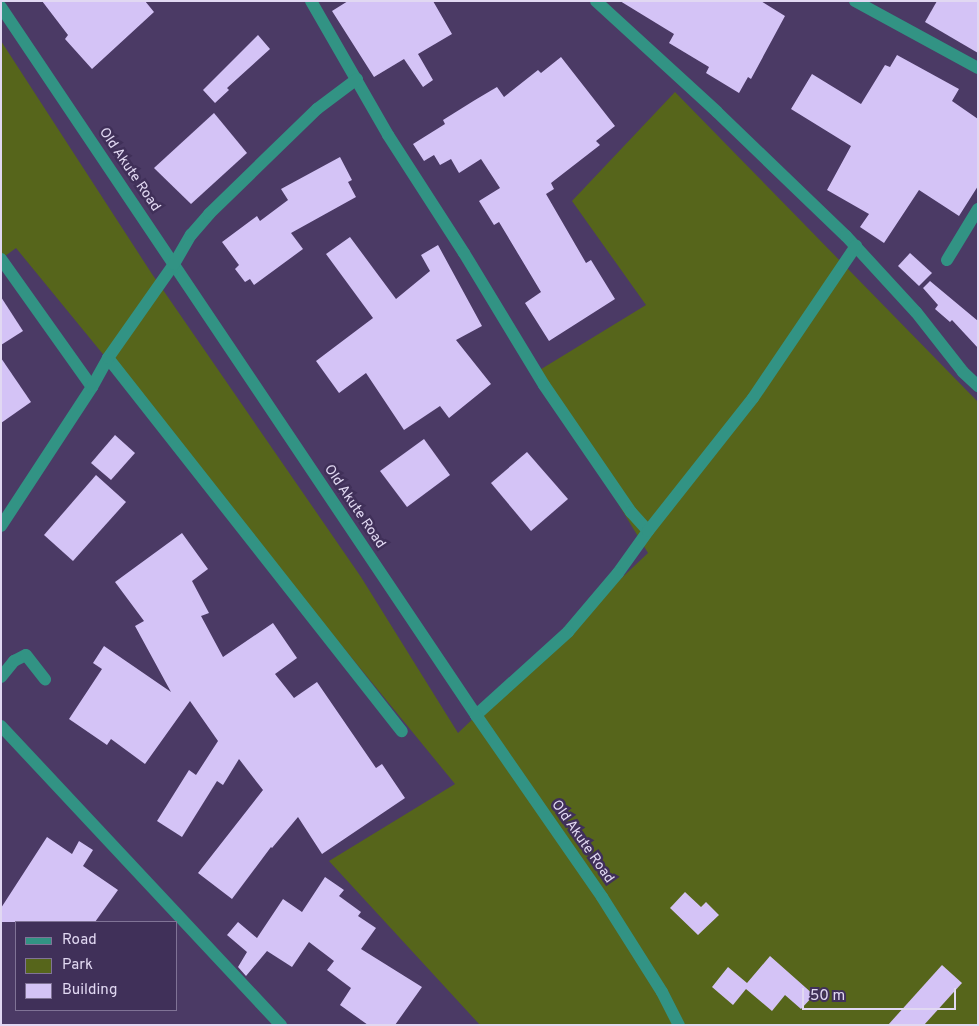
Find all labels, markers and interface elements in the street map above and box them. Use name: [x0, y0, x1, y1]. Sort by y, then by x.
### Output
street label: Old Akute Road: [95, 125, 163, 215]
street label: Old Akute Road: [320, 462, 388, 552]
street label: Old Akute Road: [547, 797, 617, 887]
legend: [15, 921, 178, 1011]
text: Road: [62, 931, 97, 950]
text: Park: [62, 956, 93, 975]
scale bar: [804, 978, 958, 1010]
text: Building: [62, 981, 117, 1000]
text: 50 m: [810, 987, 845, 1006]

